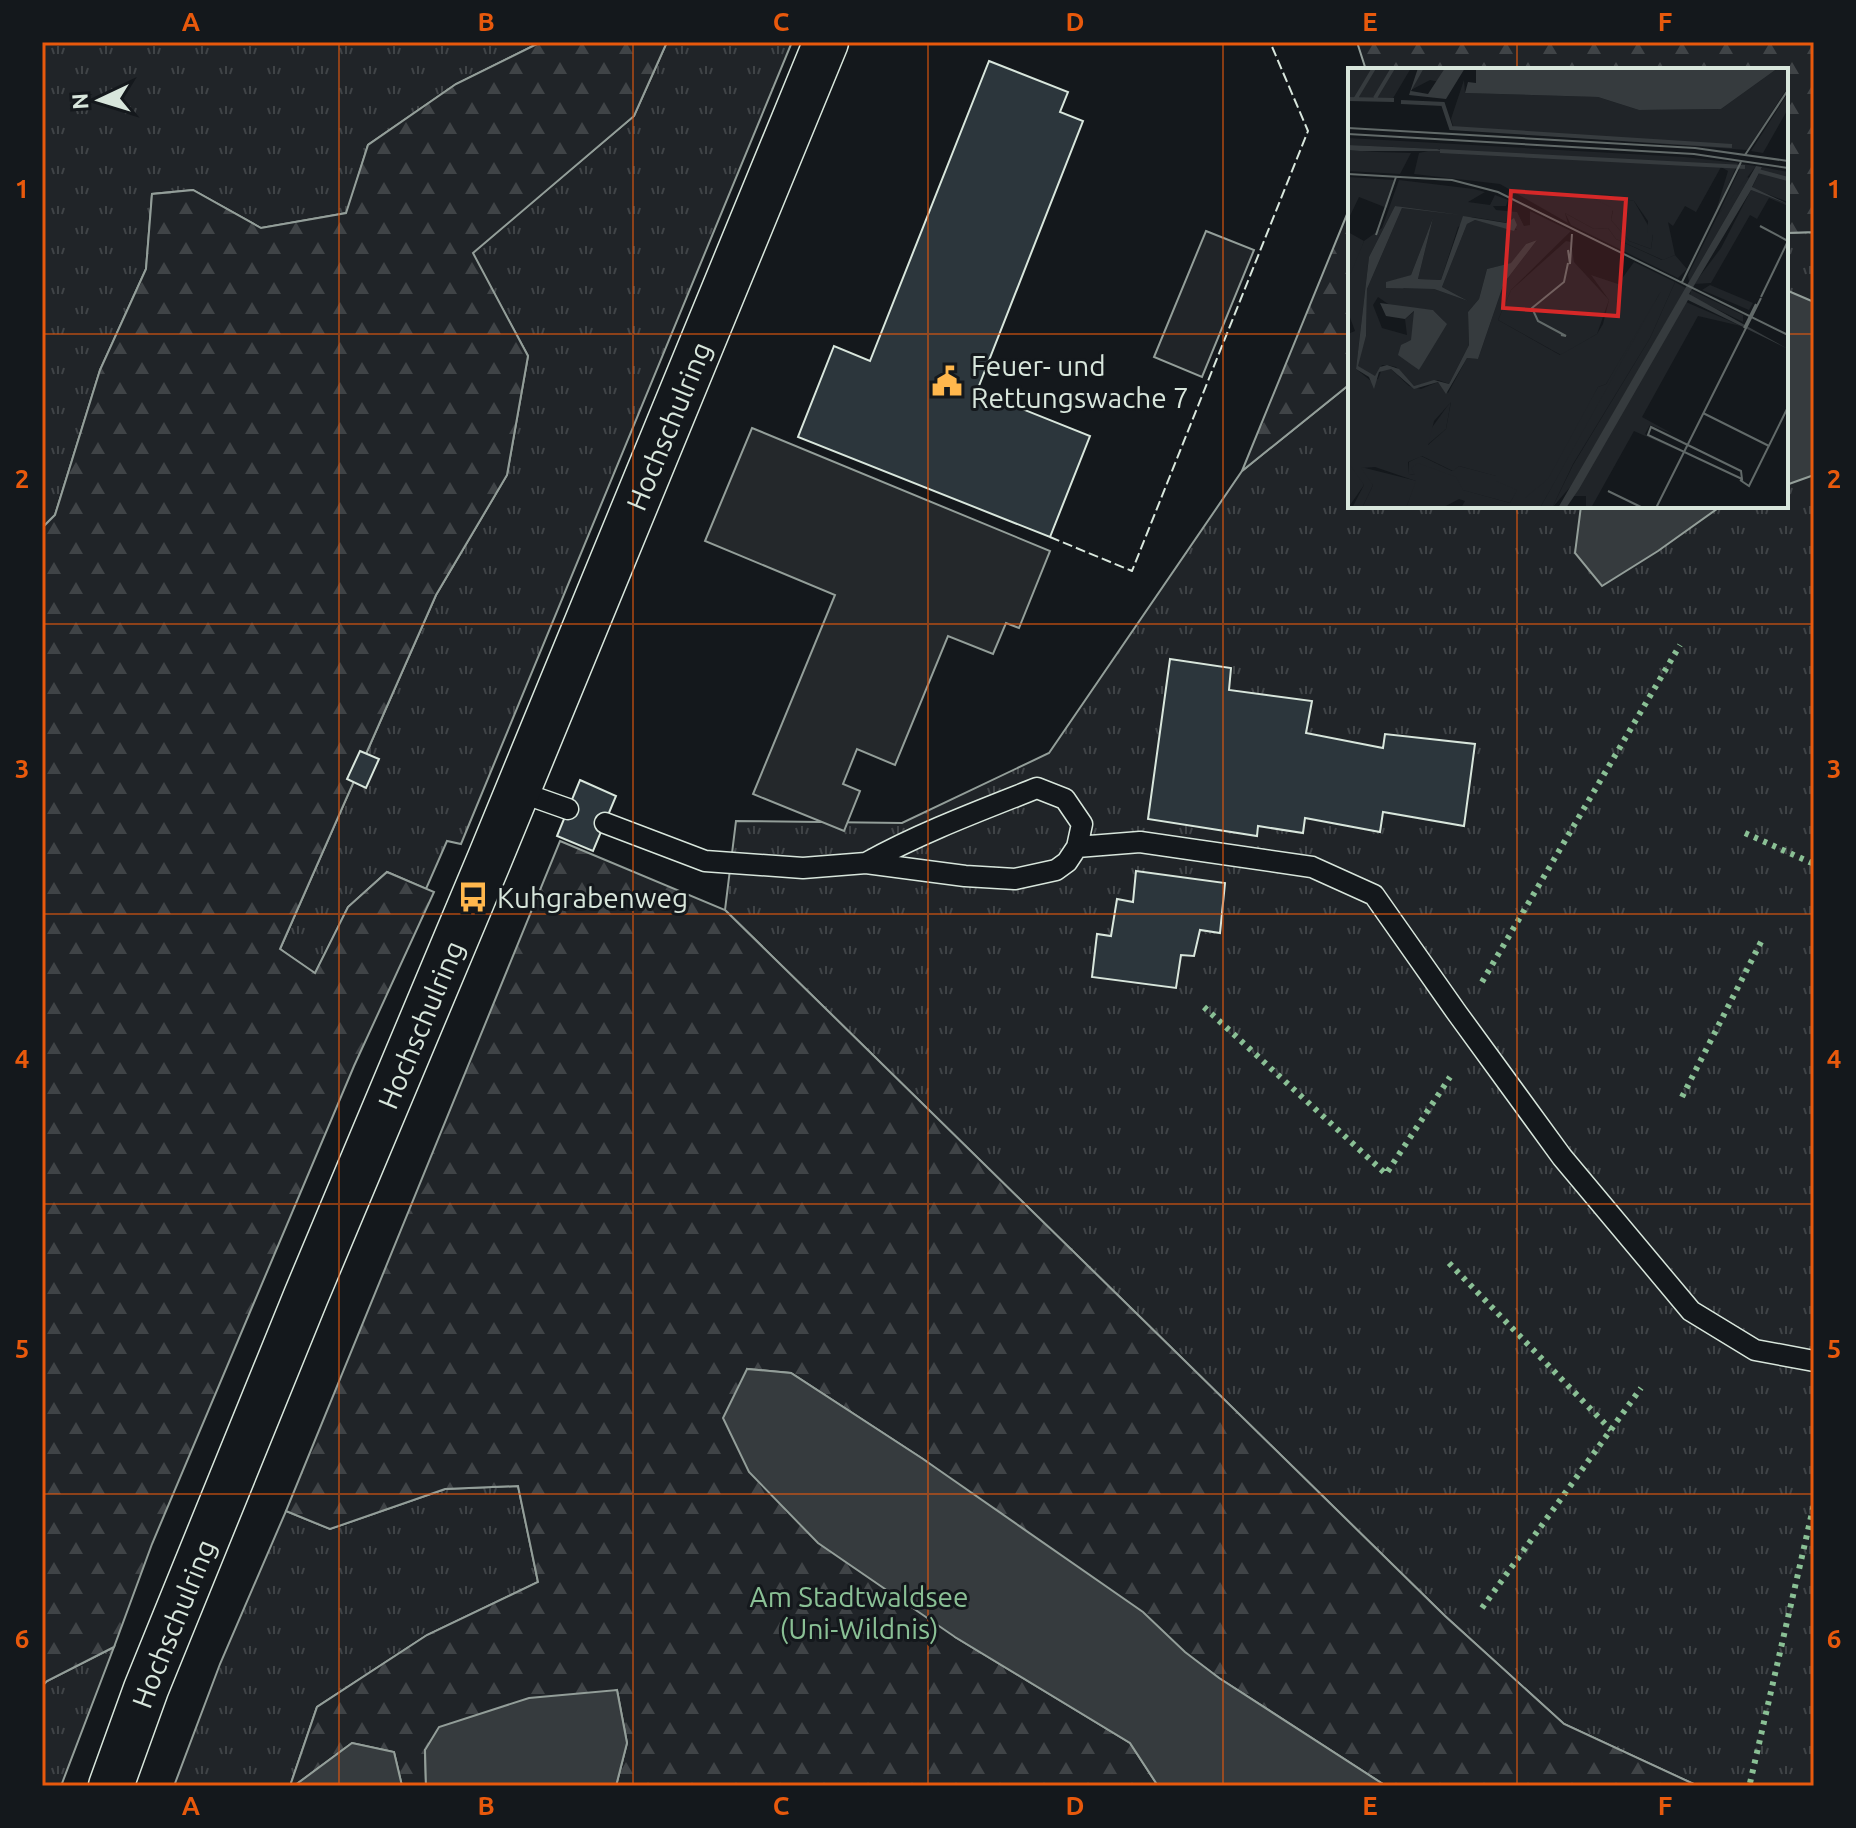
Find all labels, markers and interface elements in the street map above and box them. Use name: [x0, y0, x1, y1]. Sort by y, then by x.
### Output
text: A: [182, 7, 201, 36]
text: B: [477, 7, 495, 36]
text: C: [773, 7, 790, 36]
text: D: [1066, 7, 1084, 36]
text: E: [1362, 7, 1378, 36]
text: F: [1658, 7, 1672, 36]
north arrow: [60, 60, 140, 140]
inset map: [1348, 68, 1788, 508]
text: N: [67, 92, 93, 110]
text: 1: [15, 174, 29, 203]
text: 1: [1827, 174, 1841, 203]
street label: Hochschulring: [620, 337, 716, 514]
place label: Feuer- und Rettungswache 7: [971, 350, 1189, 413]
public building icon: Feuer- und Rettungswache 7: [930, 364, 964, 398]
text: 2: [15, 464, 29, 493]
text: 2: [1827, 464, 1841, 493]
text: 3: [15, 754, 29, 783]
text: 3: [1827, 754, 1841, 783]
bus stop icon: Kuhgrabenweg: [456, 880, 490, 914]
place label: Kuhgrabenweg: [497, 882, 688, 913]
street label: Hochschulring: [371, 936, 469, 1113]
text: 4: [15, 1044, 29, 1073]
text: 4: [1827, 1044, 1841, 1073]
text: 5: [15, 1334, 29, 1363]
text: 5: [1827, 1334, 1841, 1363]
street label: Hochschulring: [125, 1535, 221, 1712]
park label: Am Stadtwaldsee (Uni-Wildnis): [749, 1581, 969, 1645]
text: 6: [15, 1624, 29, 1653]
text: 6: [1827, 1624, 1841, 1653]
text: A: [182, 1791, 201, 1820]
text: B: [477, 1791, 495, 1820]
text: C: [773, 1791, 790, 1820]
text: D: [1066, 1791, 1084, 1820]
text: E: [1362, 1791, 1378, 1820]
text: F: [1658, 1791, 1672, 1820]

